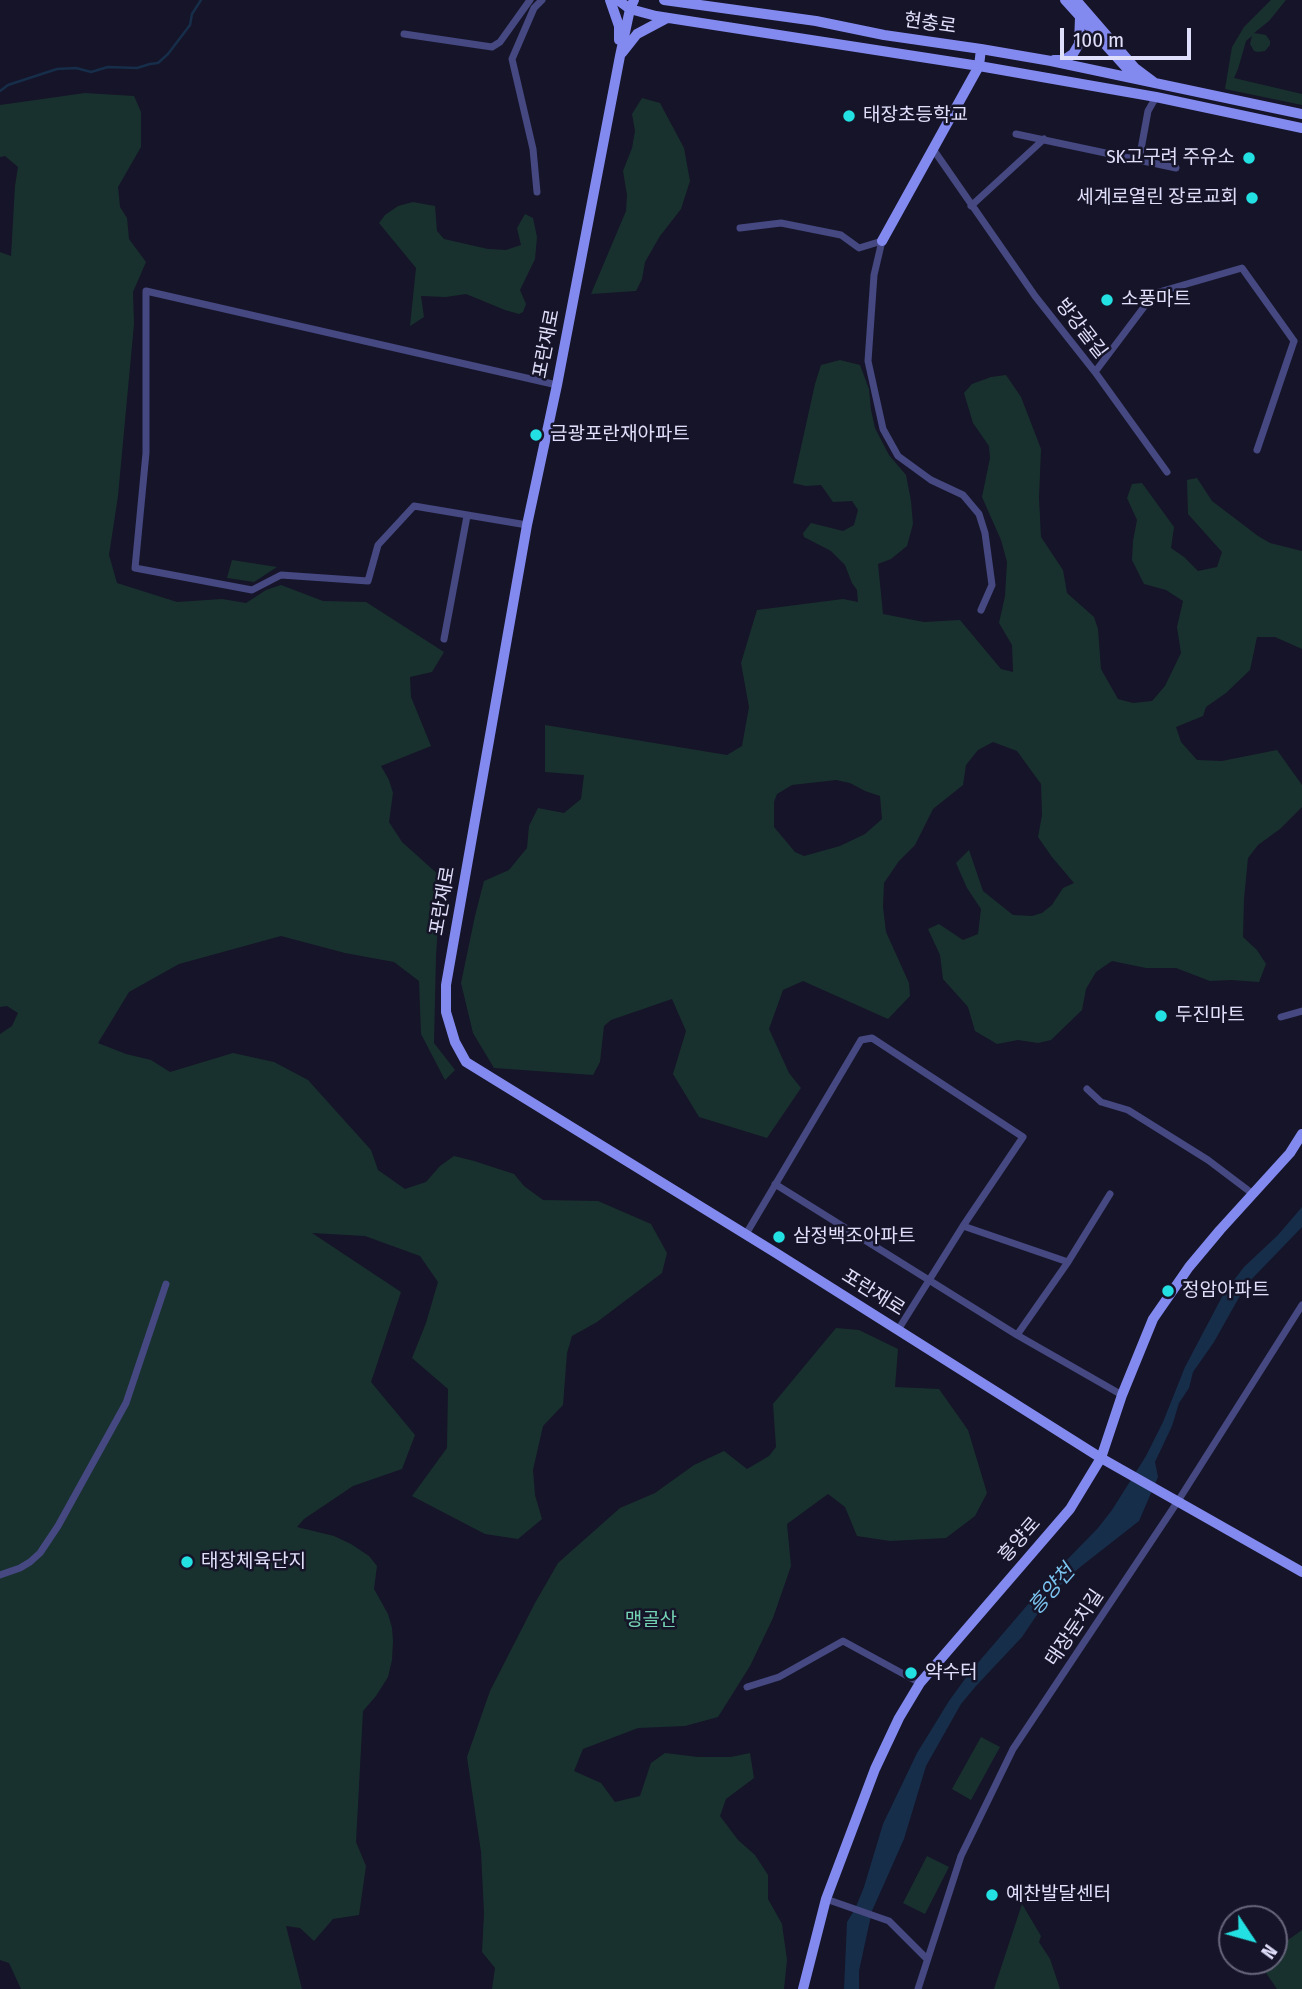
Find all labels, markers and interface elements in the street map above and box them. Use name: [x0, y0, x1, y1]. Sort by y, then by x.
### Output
street label: 현충로: [902, 9, 958, 39]
scale bar: [1064, 14, 1195, 58]
text: 100 m: [1073, 27, 1124, 53]
place label: 태장초등학교: [863, 105, 968, 127]
marker: 태장초등학교: [841, 108, 857, 124]
place label: SK고구려 주유소: [1106, 147, 1235, 169]
marker: SK고구려 주유소: [1241, 150, 1257, 166]
place label: 세계로열린 장로교회: [1076, 187, 1238, 209]
marker: 세계로열린 장로교회: [1244, 190, 1260, 206]
place label: 소풍마트: [1121, 289, 1191, 311]
marker: 소풍마트: [1099, 292, 1115, 308]
street label: 방강골길: [1050, 294, 1112, 364]
street label: 포란재로: [529, 308, 565, 380]
place label: 금광포란재아파트: [550, 424, 690, 446]
marker: 금광포란재아파트: [528, 427, 544, 443]
street label: 포란재로: [426, 865, 460, 937]
place label: 두진마트: [1175, 1005, 1245, 1027]
marker: 두진마트: [1153, 1008, 1169, 1024]
place label: 삼정백조아파트: [793, 1226, 915, 1248]
marker: 삼정백조아파트: [771, 1229, 787, 1245]
street label: 포란재로: [837, 1265, 909, 1321]
place label: 정암아파트: [1182, 1280, 1269, 1302]
marker: 정암아파트: [1160, 1283, 1176, 1299]
street label: 흥양로: [994, 1513, 1046, 1567]
place label: 태장체육단지: [201, 1551, 306, 1573]
marker: 태장체육단지: [179, 1554, 195, 1570]
water label: 흥양천: [1023, 1560, 1081, 1620]
street label: 태장둔치길: [1041, 1585, 1109, 1671]
park label: 맹골산: [625, 1610, 677, 1632]
place label: 약수터: [925, 1662, 977, 1684]
marker: 약수터: [903, 1665, 919, 1681]
place label: 예찬발달센터: [1006, 1884, 1111, 1906]
marker: 예찬발달센터: [984, 1887, 1000, 1903]
north arrow: [1218, 1905, 1288, 1975]
text: N: [1256, 1940, 1281, 1963]

